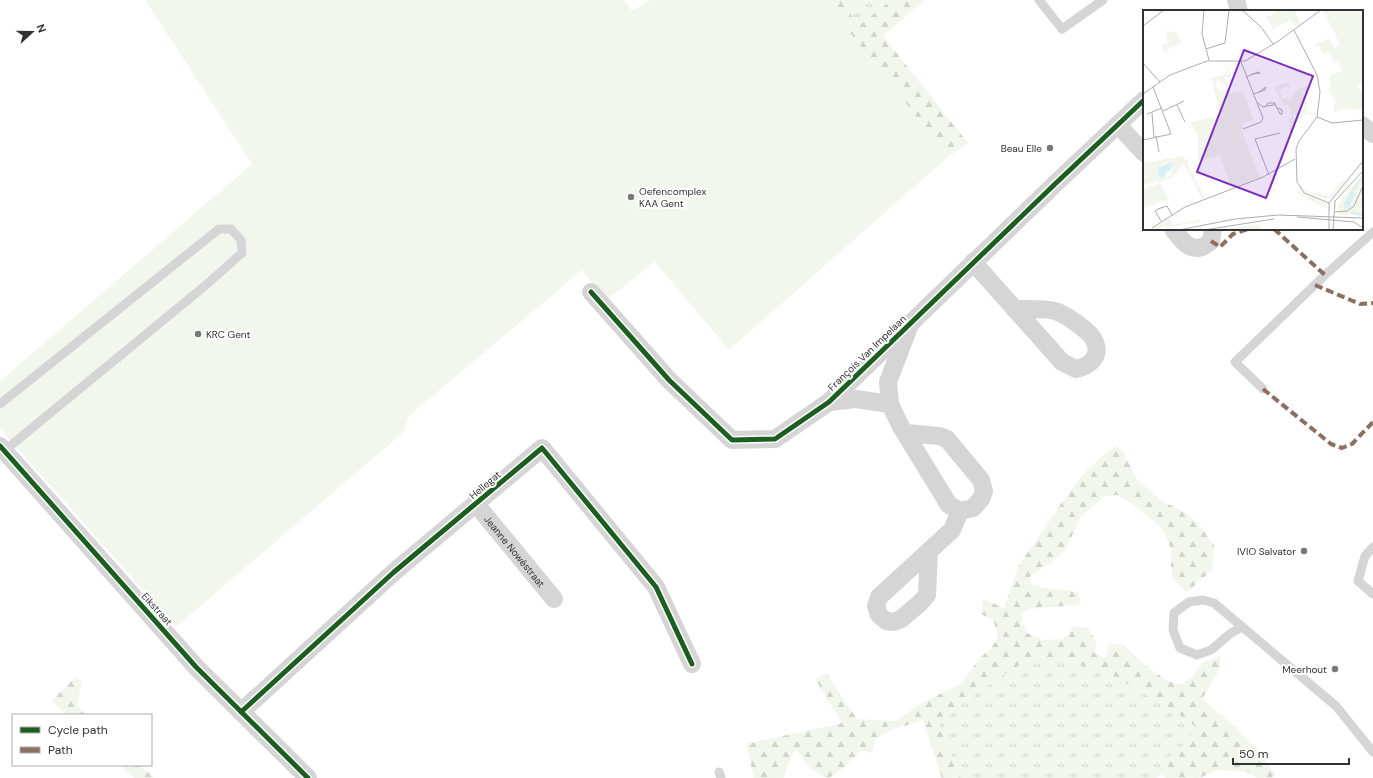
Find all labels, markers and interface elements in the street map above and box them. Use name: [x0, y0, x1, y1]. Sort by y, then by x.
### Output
inset map: [1143, 10, 1363, 230]
north arrow: [12, 12, 52, 52]
text: N: [33, 22, 49, 35]
place label: Beau Elle: [1001, 142, 1042, 155]
marker: Beau Elle: [1045, 143, 1055, 153]
place label: Oefencomplex KAA Gent: [639, 185, 707, 210]
marker: Oefencomplex KAA Gent: [626, 192, 636, 202]
street label: François Van Impelaan: [825, 312, 909, 394]
place label: KRC Gent: [206, 328, 251, 341]
marker: KRC Gent: [193, 329, 203, 339]
street label: Hellegat: [466, 468, 504, 502]
street label: Jeanne Nowéstraat: [481, 513, 548, 590]
place label: IVIO Salvator: [1237, 545, 1296, 558]
marker: IVIO Salvator: [1299, 546, 1309, 556]
street label: Eikstraat: [139, 590, 175, 628]
place label: Meerhout: [1282, 663, 1327, 676]
marker: Meerhout: [1330, 664, 1340, 674]
legend: [12, 714, 152, 766]
text: Cycle path: [48, 722, 108, 738]
scale bar: [1233, 740, 1349, 766]
text: Path: [48, 742, 73, 758]
text: 50 m: [1239, 746, 1268, 762]

